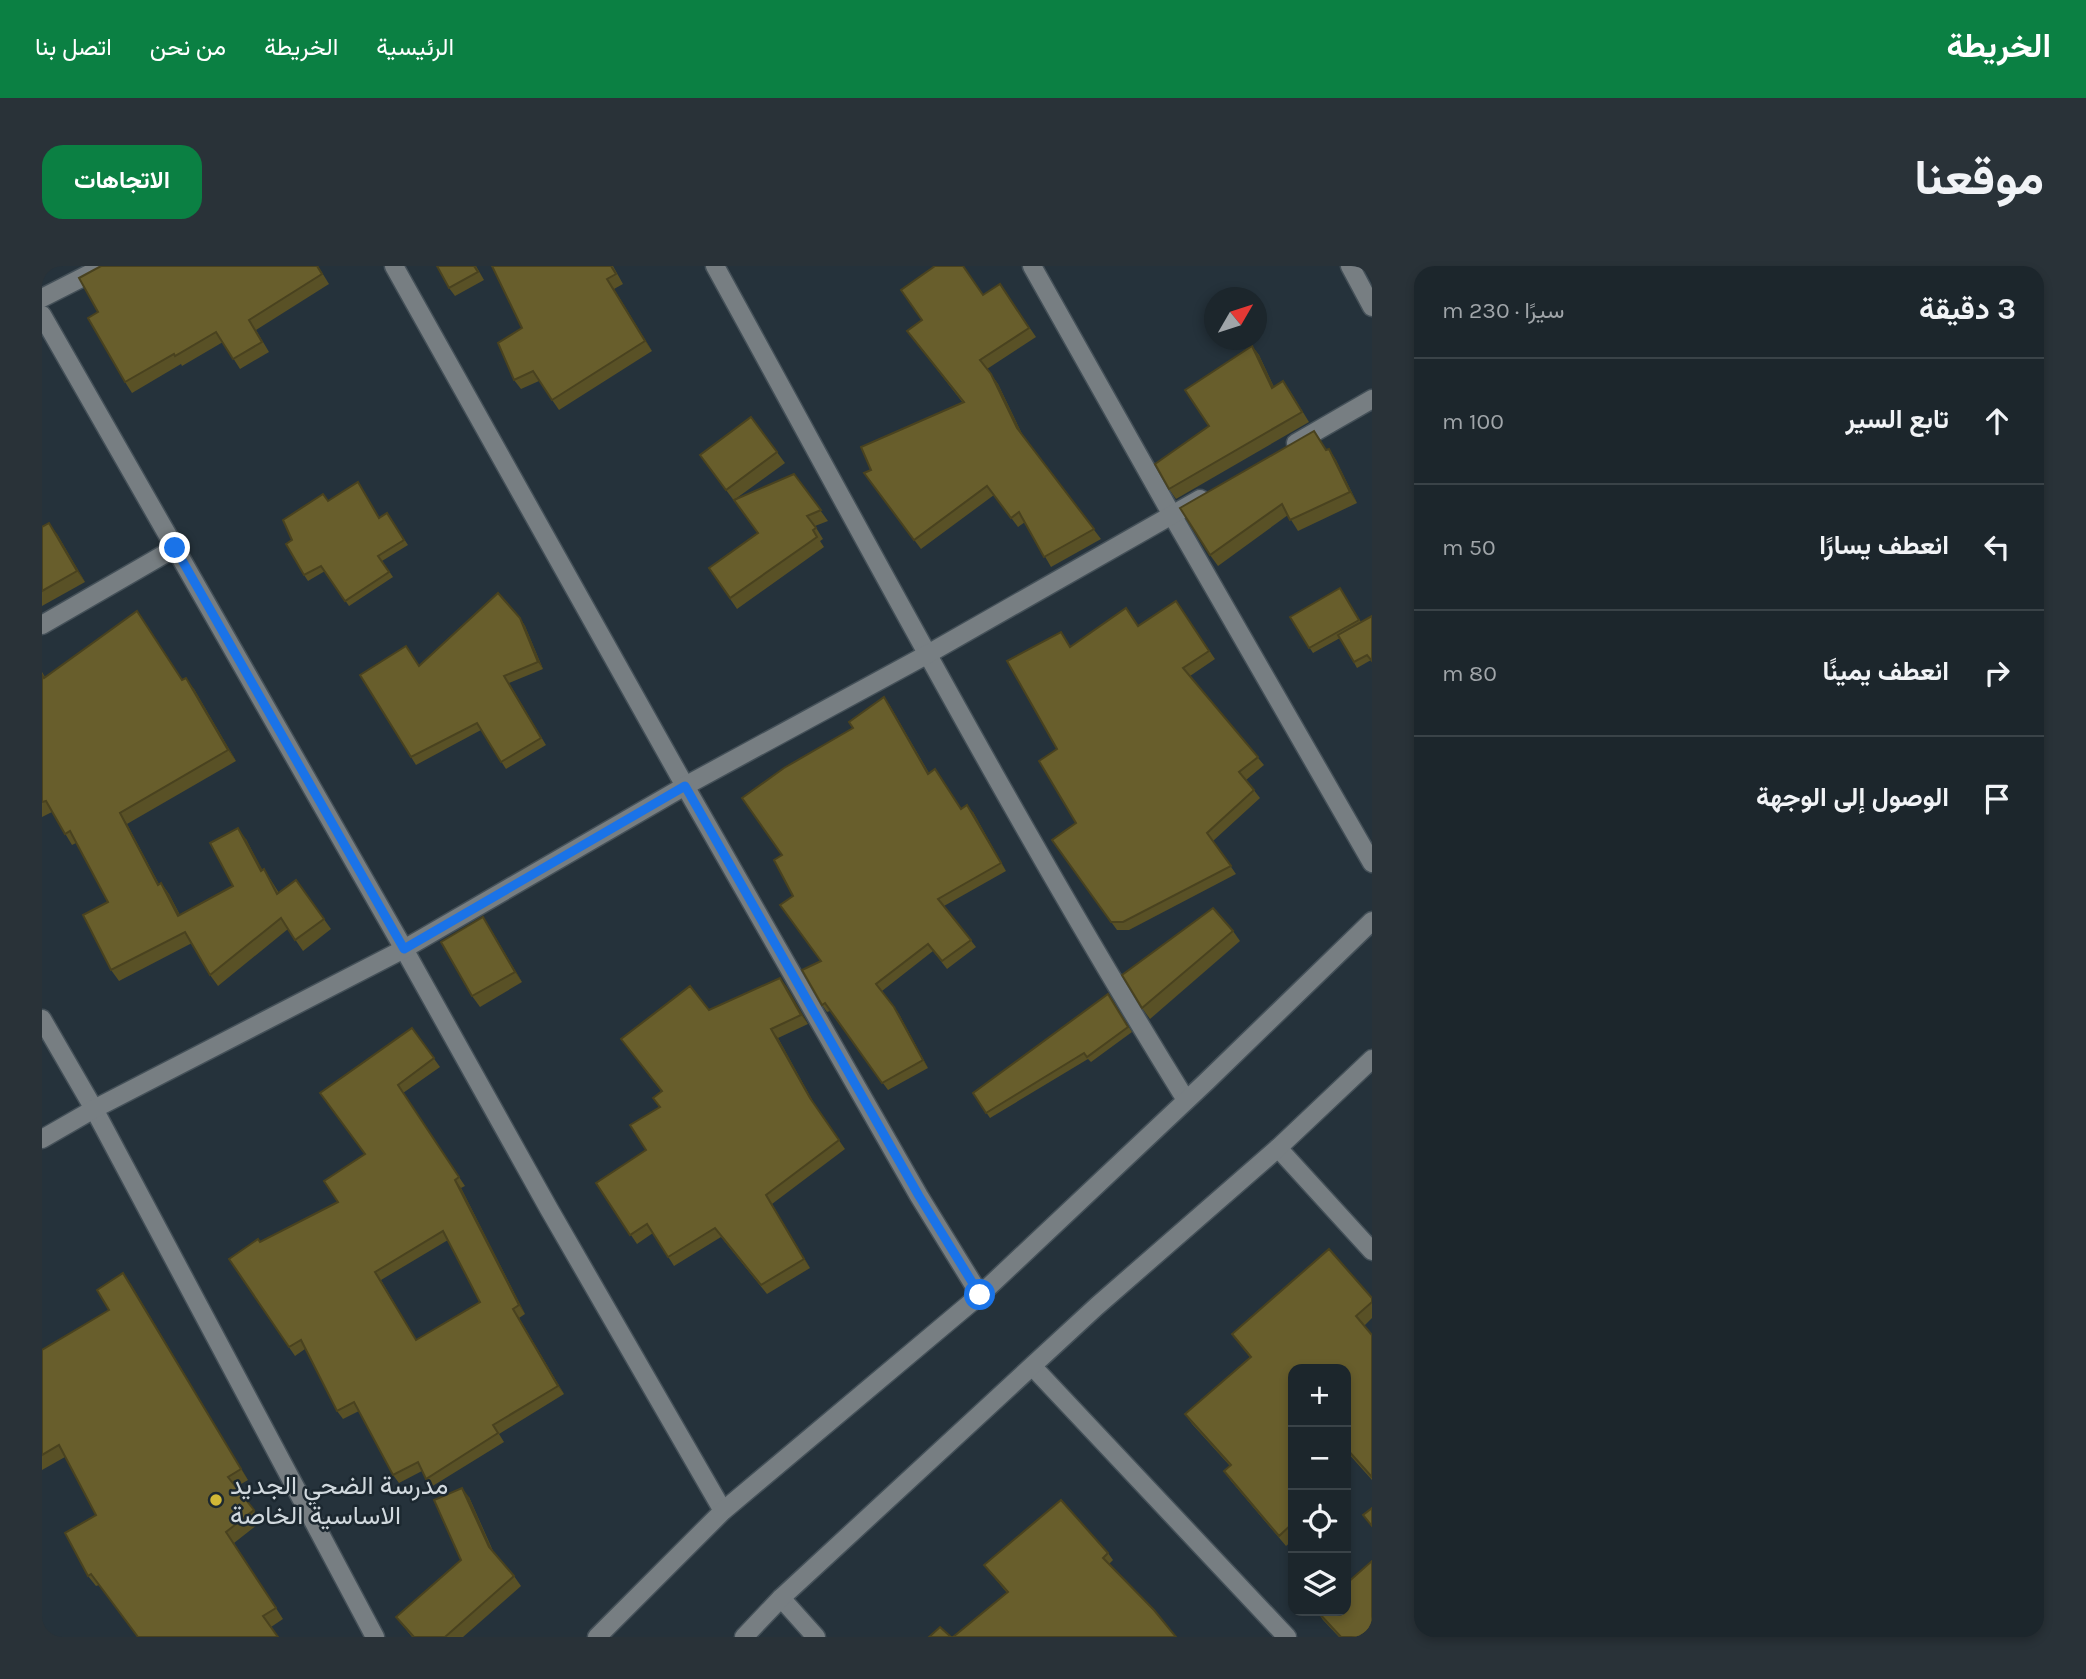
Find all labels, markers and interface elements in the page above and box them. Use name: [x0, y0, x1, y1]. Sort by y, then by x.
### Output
text: الخريطة: [1947, 27, 2051, 65]
text: اتصل بنا: [35, 33, 112, 61]
text: من نحن: [150, 33, 226, 61]
text: الخريطة: [264, 33, 338, 61]
text: الرئيسية: [376, 33, 454, 61]
button: الاتجاهات: [42, 145, 202, 219]
text: موقعنا: [1914, 149, 2044, 206]
north arrow: [1204, 287, 1267, 350]
text: 3 دقيقة: [1919, 291, 2016, 327]
text: سيرًا · 230 m: [1442, 297, 1565, 324]
icon: ahead: [1978, 402, 2016, 440]
text: تابع السير: [1845, 404, 1949, 435]
text: 100 m: [1442, 408, 1504, 435]
icon: left: [1978, 528, 2016, 566]
text: انعطف يسارًا: [1819, 530, 1949, 561]
route end: [159, 532, 190, 563]
text: 50 m: [1442, 534, 1496, 561]
icon: right: [1978, 654, 2016, 692]
text: انعطف يمينًا: [1823, 656, 1949, 687]
text: 80 m: [1442, 660, 1497, 687]
icon: arrive: [1978, 780, 2016, 818]
text: الوصول إلى الوجهة: [1756, 782, 1949, 813]
route start: [964, 1279, 995, 1310]
map controls: [1288, 1364, 1351, 1616]
button: +: [1288, 1364, 1351, 1427]
button: −: [1288, 1427, 1351, 1490]
place label: مدرسة الضحي الجديد الاساسية الخاصة: [230, 1470, 448, 1531]
button: locate: [1288, 1490, 1351, 1553]
marker: مدرسة الضحي الجديد الاساسية الخاصة: [208, 1492, 224, 1508]
button: layers: [1288, 1553, 1351, 1616]

